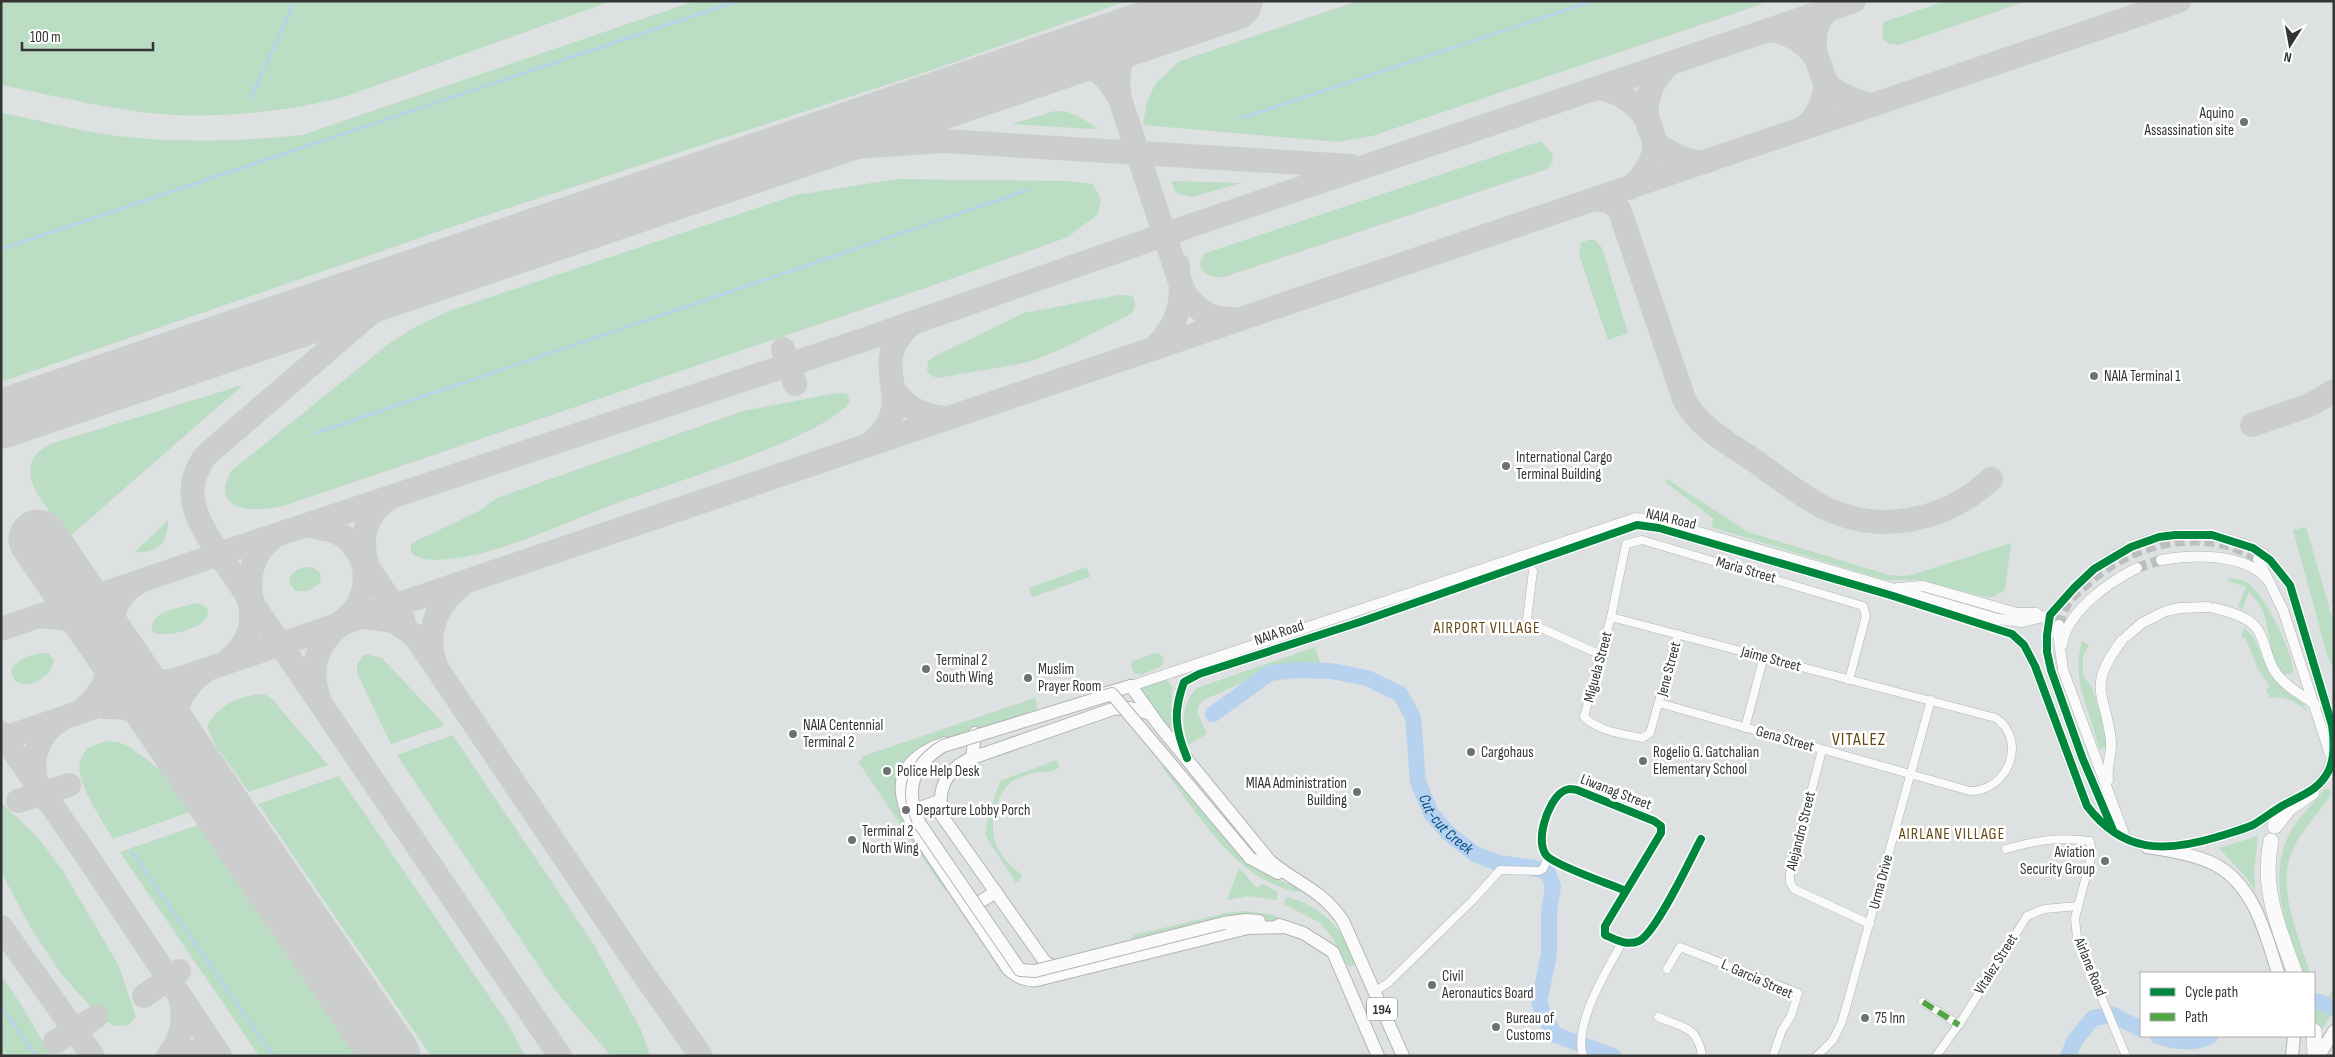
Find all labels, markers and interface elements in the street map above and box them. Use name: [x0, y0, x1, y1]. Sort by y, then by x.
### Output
scale bar: [22, 20, 154, 52]
north arrow: [2265, 20, 2315, 70]
text: 100 m: [30, 28, 61, 47]
text: N: [2282, 48, 2293, 66]
place label: Aquino Assassination site: [2144, 104, 2234, 140]
marker: Aquino Assassination site: [2238, 116, 2250, 128]
place label: NAIA Terminal 1: [2104, 367, 2181, 386]
marker: NAIA Terminal 1: [2088, 370, 2100, 382]
place label: International Cargo Terminal Building: [1516, 448, 1612, 484]
marker: International Cargo Terminal Building: [1500, 460, 1512, 472]
street label: NAIA Road: [1644, 504, 1698, 534]
street label: Maria Street: [1714, 552, 1779, 588]
street label: NAIA Road: [1252, 616, 1306, 650]
district label: AIRPORT VILLAGE: [1432, 619, 1541, 638]
street label: Miguela Street: [1579, 629, 1617, 705]
street label: Jene Street: [1652, 639, 1685, 699]
street label: Jaime Street: [1738, 642, 1803, 676]
place label: Terminal 2 South Wing: [936, 651, 993, 687]
place label: Muslim Prayer Room: [1038, 660, 1101, 696]
marker: Terminal 2 South Wing: [920, 663, 932, 675]
marker: Muslim Prayer Room: [1022, 672, 1034, 684]
place label: NAIA Centennial Terminal 2: [803, 716, 883, 752]
street label: Gena Street: [1754, 722, 1817, 756]
marker: NAIA Centennial Terminal 2: [787, 728, 799, 740]
district label: VITALEZ: [1832, 729, 1886, 750]
place label: Cargohaus: [1481, 743, 1534, 762]
place label: Rogelio G. Gatchalian Elementary School: [1653, 743, 1759, 779]
marker: Cargohaus: [1465, 746, 1477, 758]
marker: Rogelio G. Gatchalian Elementary School: [1637, 755, 1649, 767]
place label: Police Help Desk: [897, 762, 980, 781]
marker: Police Help Desk: [881, 765, 893, 777]
street label: Liwanag Street: [1578, 770, 1655, 814]
place label: MIAA Administration Building: [1246, 774, 1347, 810]
marker: MIAA Administration Building: [1351, 786, 1363, 798]
street label: Alejandro Street: [1782, 789, 1820, 874]
water label: Cut-cut Creek: [1415, 791, 1478, 859]
place label: Departure Lobby Porch: [916, 801, 1030, 820]
marker: Departure Lobby Porch: [900, 804, 912, 816]
place label: Terminal 2 North Wing: [862, 822, 919, 858]
district label: AIRLANE VILLAGE: [1898, 825, 2005, 844]
marker: Terminal 2 North Wing: [846, 834, 858, 846]
place label: Aviation Security Group: [2020, 843, 2095, 879]
street label: Urma Drive: [1865, 853, 1897, 911]
marker: Aviation Security Group: [2099, 855, 2111, 867]
street label: Vitalez Street: [1970, 930, 2022, 998]
street label: Airlane Road: [2069, 934, 2110, 999]
street label: L. Garcia Street: [1718, 955, 1796, 1003]
place label: Civil Aeronautics Board: [1441, 967, 1534, 1003]
legend: [2140, 972, 2315, 1037]
marker: Civil Aeronautics Board: [1426, 979, 1438, 991]
text: Cycle path: [2185, 983, 2238, 1002]
road number: 194: [1367, 998, 1397, 1021]
text: Path: [2185, 1008, 2208, 1027]
place label: Bureau of Customs: [1506, 1009, 1555, 1045]
place label: 75 Inn: [1875, 1009, 1905, 1028]
marker: 75 Inn: [1859, 1012, 1871, 1024]
marker: Bureau of Customs: [1490, 1021, 1502, 1033]

